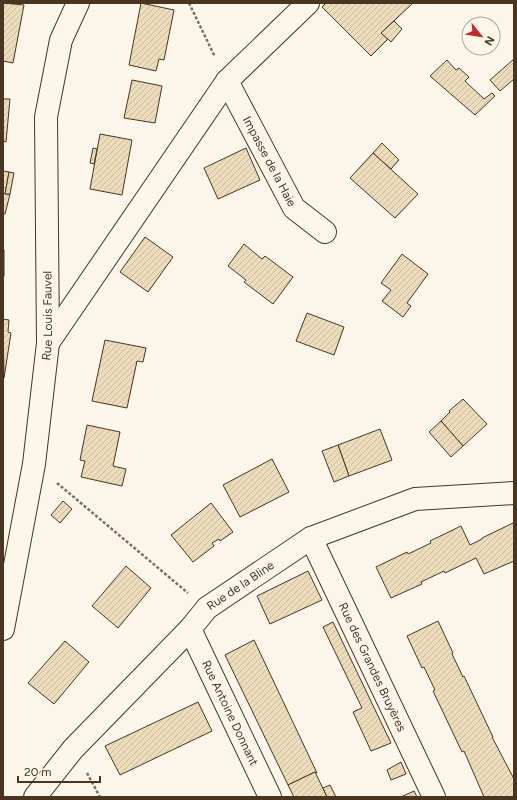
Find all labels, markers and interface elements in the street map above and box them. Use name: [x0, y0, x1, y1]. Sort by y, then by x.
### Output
north arrow: [461, 16, 501, 56]
text: N: [481, 34, 497, 48]
street label: Impasse de la Haie: [240, 114, 299, 209]
street label: Rue Louis Fauvel: [39, 271, 55, 361]
street label: Rue de la Bline: [204, 558, 277, 613]
street label: Rue des Grandes Bruyères: [336, 600, 409, 734]
street label: Rue Antoine Donnant: [199, 658, 261, 768]
scale bar: [18, 758, 100, 784]
text: 20 m: [24, 765, 52, 779]

